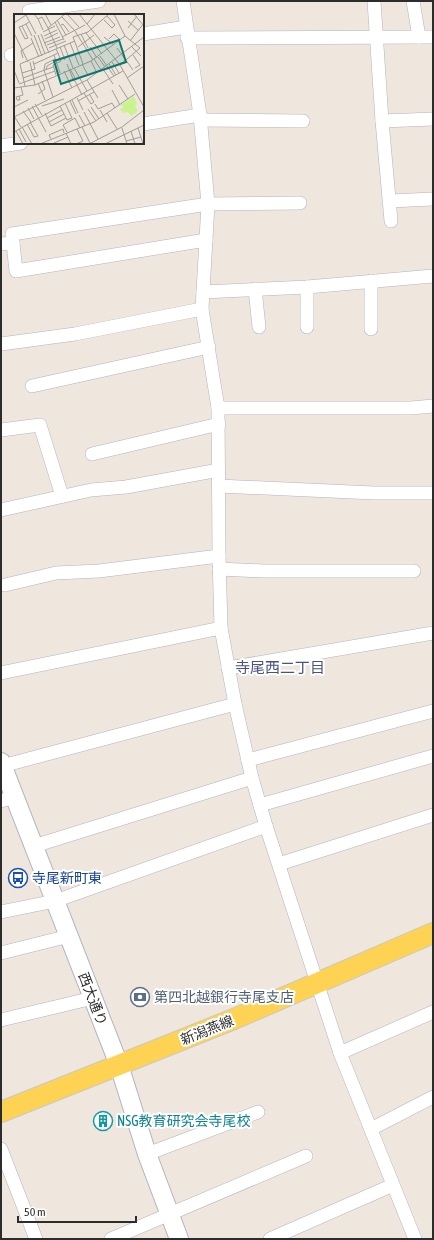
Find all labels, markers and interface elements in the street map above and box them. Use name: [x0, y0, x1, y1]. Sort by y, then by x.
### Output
inset map: [14, 14, 144, 144]
district label: 寺尾西二丁目: [235, 659, 325, 676]
bus stop icon: 寺尾新町東: [7, 867, 29, 889]
place label: 寺尾新町東: [32, 870, 102, 886]
street label: 西大通り: [75, 970, 111, 1028]
bank icon: 第四北越銀行寺尾支店: [129, 986, 151, 1008]
place label: 第四北越銀行寺尾支店: [154, 989, 294, 1005]
street label: 新潟燕線: [178, 1012, 236, 1048]
building icon: NSG教育研究会寺尾校: [92, 1110, 114, 1132]
place label: NSG教育研究会寺尾校: [117, 1113, 251, 1129]
scale bar: [18, 1198, 136, 1224]
text: 50 m: [24, 1205, 46, 1219]

